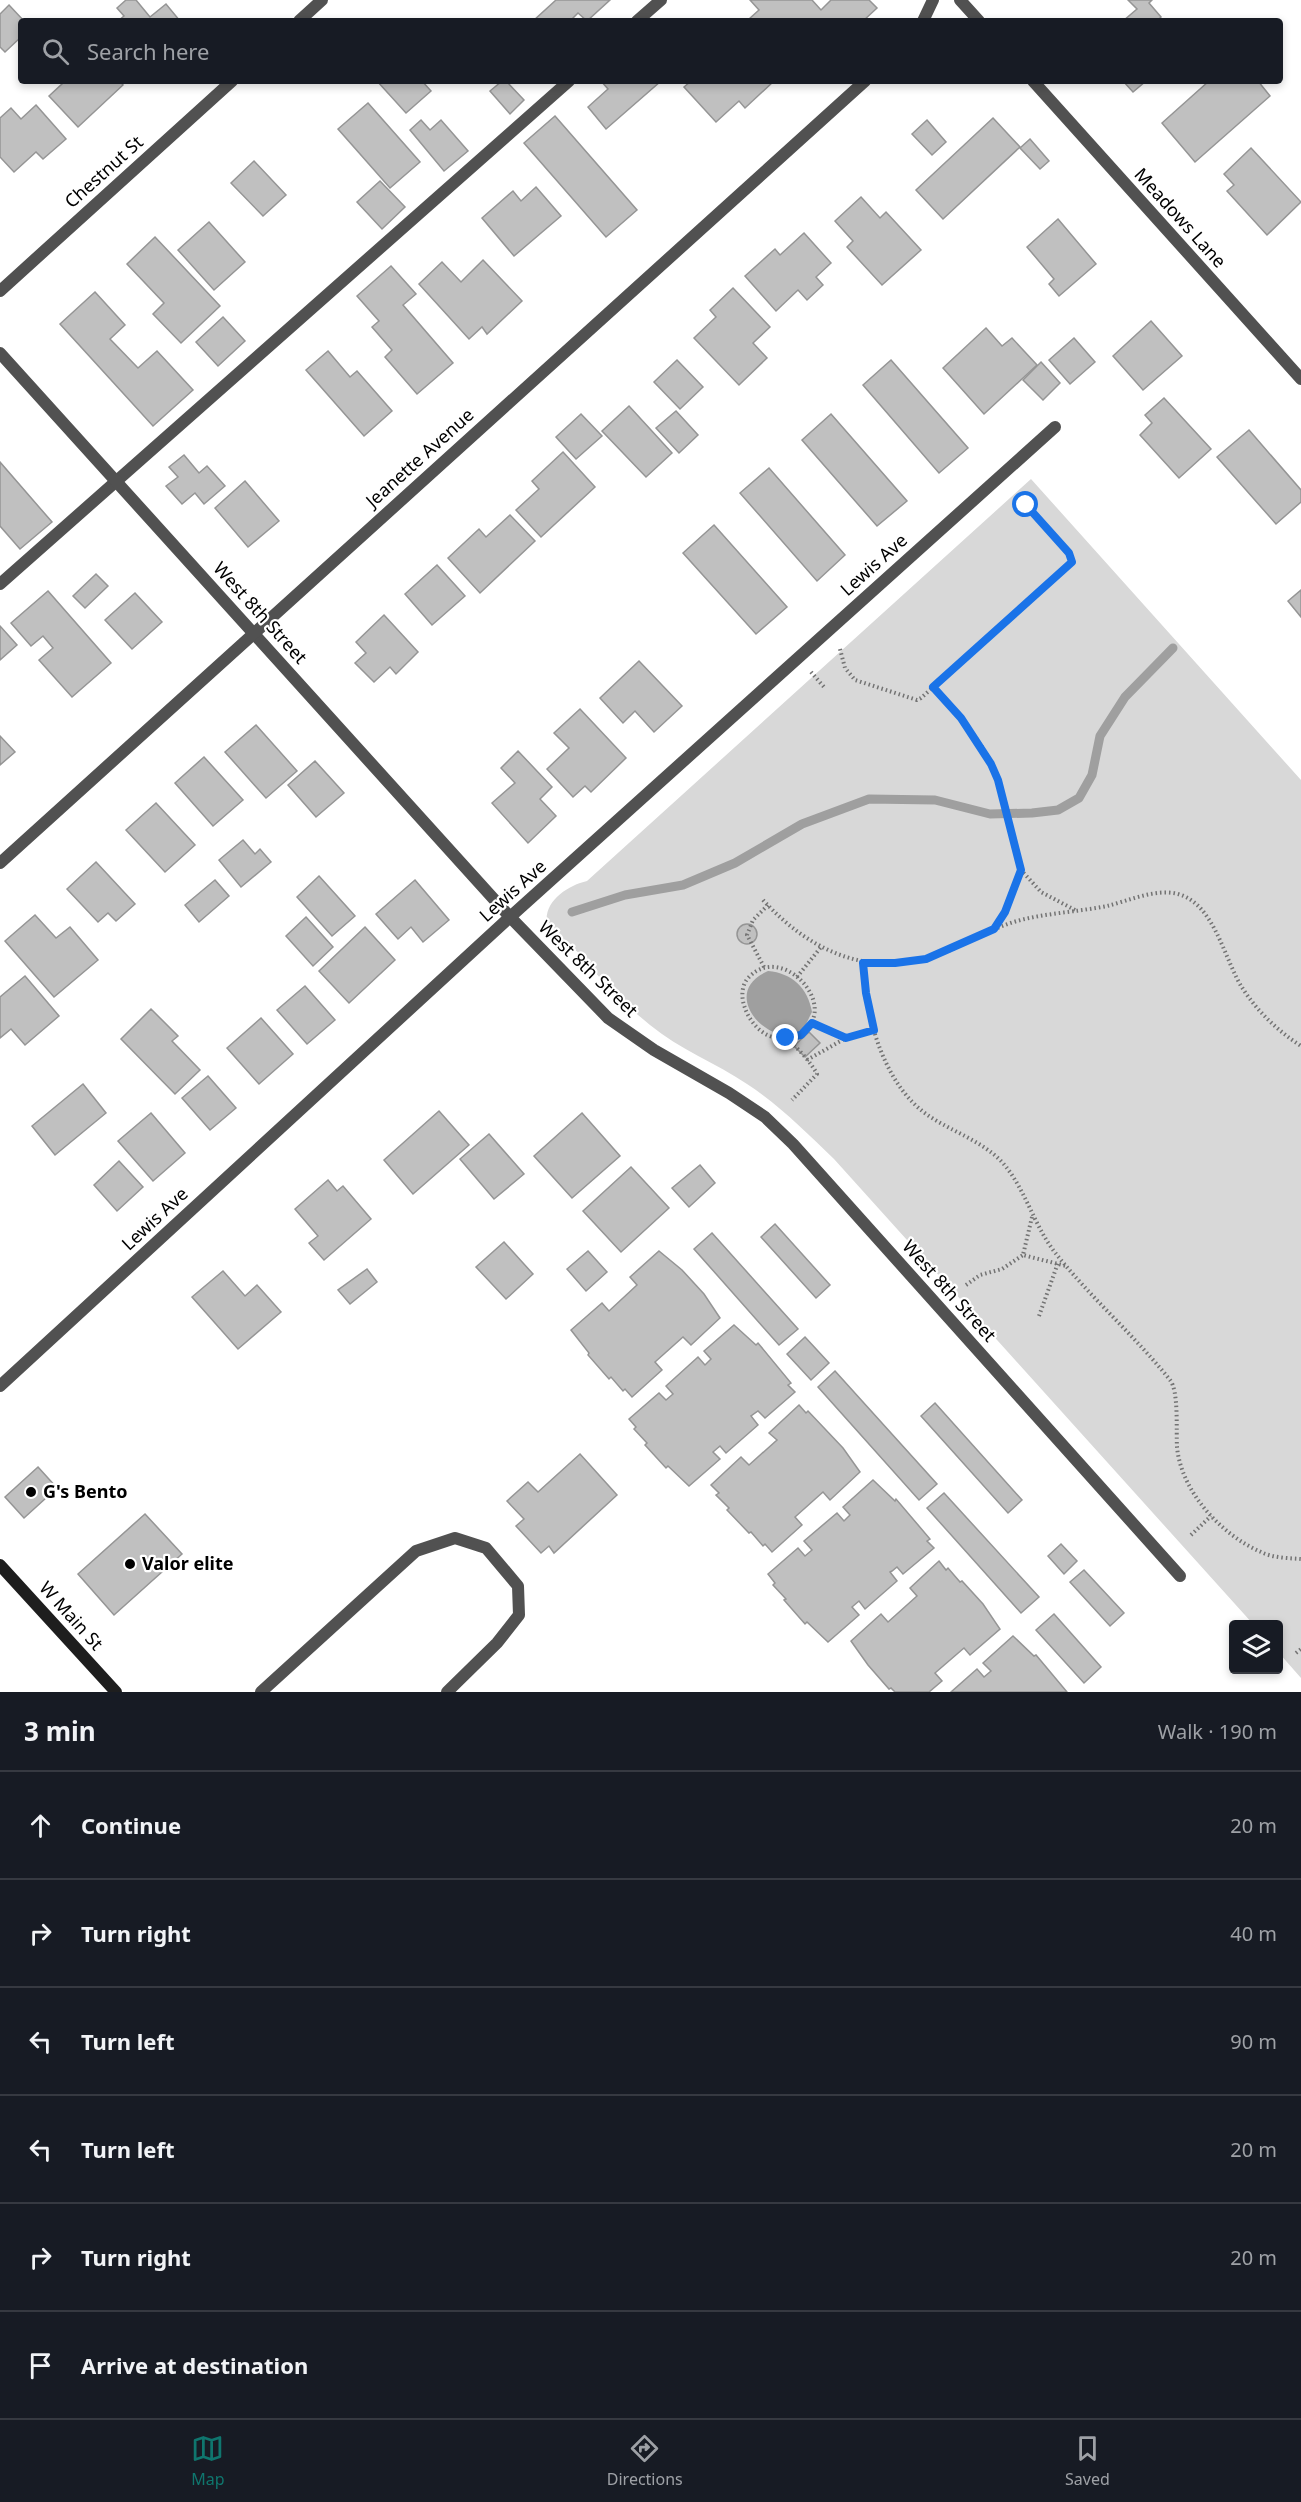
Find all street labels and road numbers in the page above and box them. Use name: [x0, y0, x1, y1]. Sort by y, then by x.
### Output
street label: Chestnut St: [59, 129, 148, 213]
street label: Meadows Lane: [1130, 162, 1232, 272]
street label: Jeanette Avenue: [359, 402, 478, 514]
street label: Lewis Ave: [835, 528, 912, 601]
street label: West 8th Street: [209, 556, 313, 669]
street label: Lewis Ave: [474, 854, 551, 927]
street label: West 8th Street: [534, 915, 644, 1022]
street label: Lewis Ave: [116, 1181, 193, 1255]
street label: West 8th Street: [898, 1234, 1002, 1347]
street label: W Main St: [34, 1576, 109, 1655]

